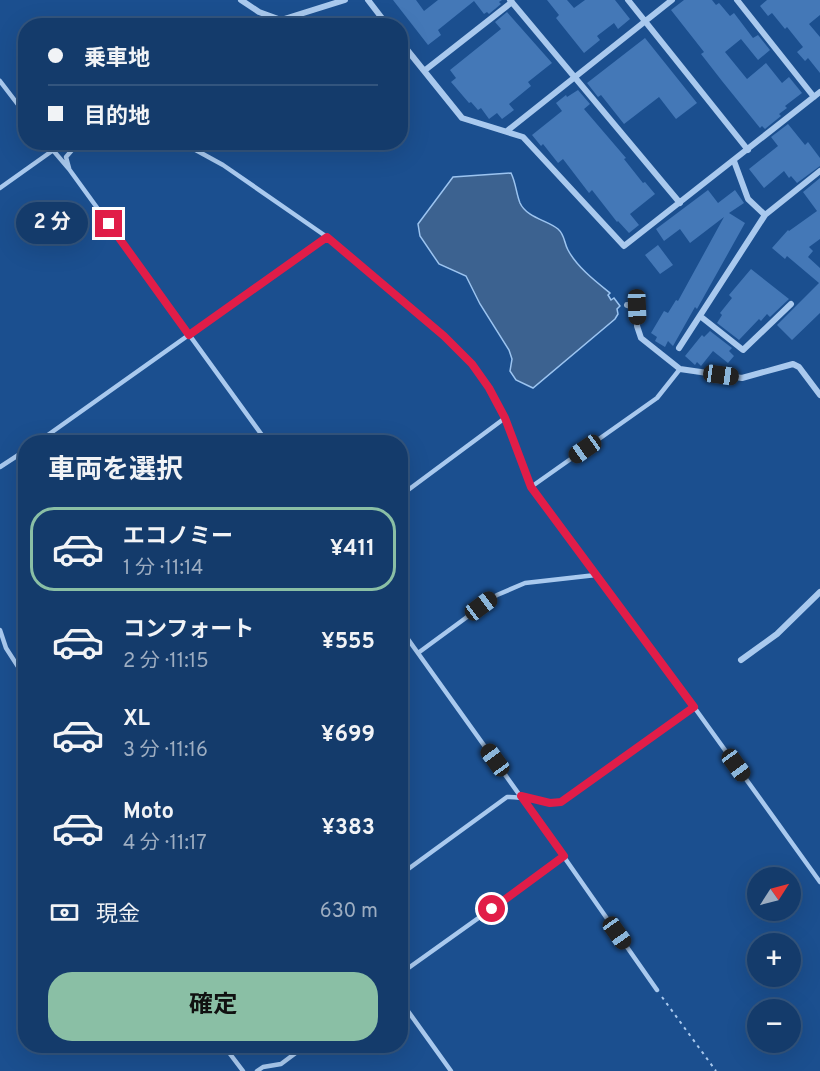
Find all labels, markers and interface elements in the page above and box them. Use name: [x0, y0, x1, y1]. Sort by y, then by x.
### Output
text: 乗車地: [84, 46, 150, 73]
text: 目的地: [84, 104, 150, 131]
callout: 2 分: [16, 203, 88, 245]
text: 2 分: [33, 210, 71, 236]
route end: [95, 210, 122, 237]
car: [627, 289, 647, 325]
car: [702, 364, 740, 386]
car: [565, 431, 605, 467]
text: 車両を選択: [48, 454, 183, 488]
icon: car: [51, 522, 105, 576]
text: エコノミー: [123, 524, 233, 551]
text: ¥411: [330, 536, 375, 563]
text: 1 分 · 11:14: [123, 556, 203, 582]
car: [461, 588, 501, 624]
icon: car: [51, 615, 105, 669]
text: コンフォート: [123, 617, 254, 644]
text: ¥555: [321, 629, 375, 656]
text: 2 分 · 11:15: [123, 649, 209, 675]
text: XL: [123, 706, 150, 733]
icon: car: [51, 708, 105, 762]
text: ¥699: [321, 722, 375, 749]
text: 3 分 · 11:16: [123, 738, 208, 764]
car: [477, 740, 513, 780]
car: [718, 745, 754, 785]
text: Moto: [123, 799, 174, 826]
icon: car: [51, 801, 105, 855]
text: ¥383: [321, 815, 375, 842]
text: 4 分 · 11:17: [123, 831, 207, 857]
north arrow: [747, 867, 801, 921]
map controls: [747, 867, 801, 1053]
route start: [478, 895, 505, 922]
icon: cash: [48, 896, 81, 929]
text: 630 m: [320, 899, 378, 925]
text: 現金: [96, 902, 140, 929]
car: [599, 913, 635, 953]
button: +: [747, 933, 801, 987]
button: 確定: [48, 972, 378, 1041]
button: −: [747, 999, 801, 1053]

